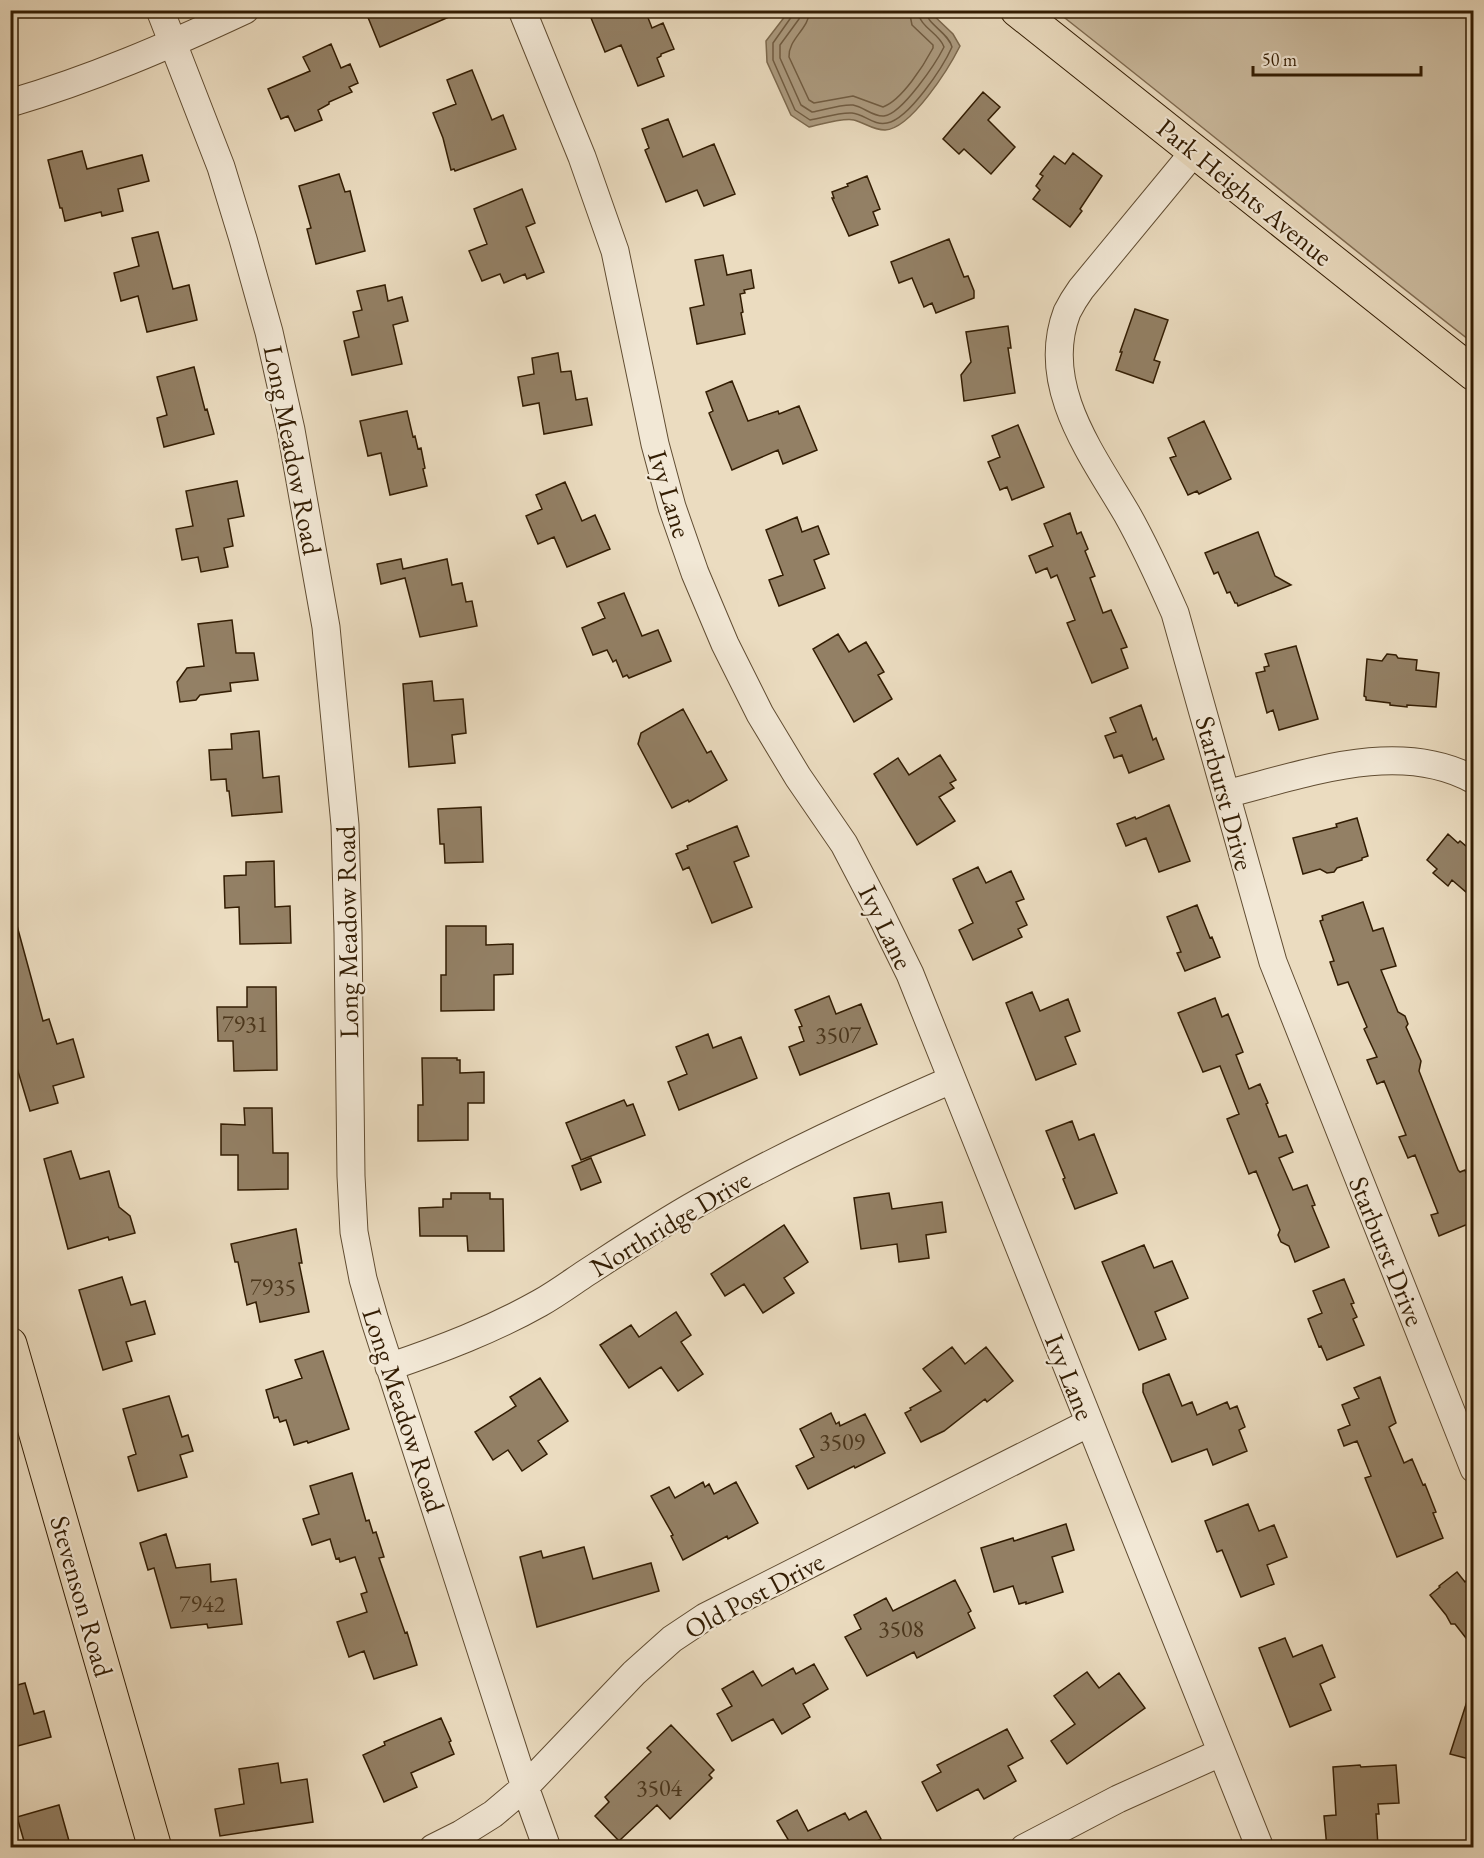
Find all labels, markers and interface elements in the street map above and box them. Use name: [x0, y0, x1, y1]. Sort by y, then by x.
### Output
scale bar: [1253, 39, 1421, 77]
text: 50 m: [1262, 48, 1297, 71]
street label: Park Heights Avenue: [1150, 110, 1340, 274]
street label: Long Meadow Road: [256, 342, 331, 558]
street label: Ivy Lane: [640, 446, 700, 542]
street label: Starburst Drive: [1188, 712, 1262, 874]
street label: Long Meadow Road: [328, 825, 366, 1039]
street label: Ivy Lane: [851, 879, 921, 975]
house number: 7931: [222, 1008, 268, 1039]
house number: 3507: [815, 1019, 862, 1050]
street label: Northridge Drive: [584, 1161, 756, 1285]
street label: Starburst Drive: [1341, 1171, 1433, 1331]
house number: 7935: [250, 1271, 296, 1302]
street label: Long Meadow Road: [354, 1303, 454, 1517]
street label: Ivy Lane: [1037, 1329, 1103, 1425]
house number: 3509: [819, 1426, 866, 1457]
street label: Stevenson Road: [42, 1512, 122, 1681]
street label: Old Post Drive: [678, 1544, 830, 1646]
house number: 7942: [179, 1588, 226, 1619]
house number: 3508: [878, 1613, 924, 1644]
house number: 3504: [636, 1772, 683, 1803]

